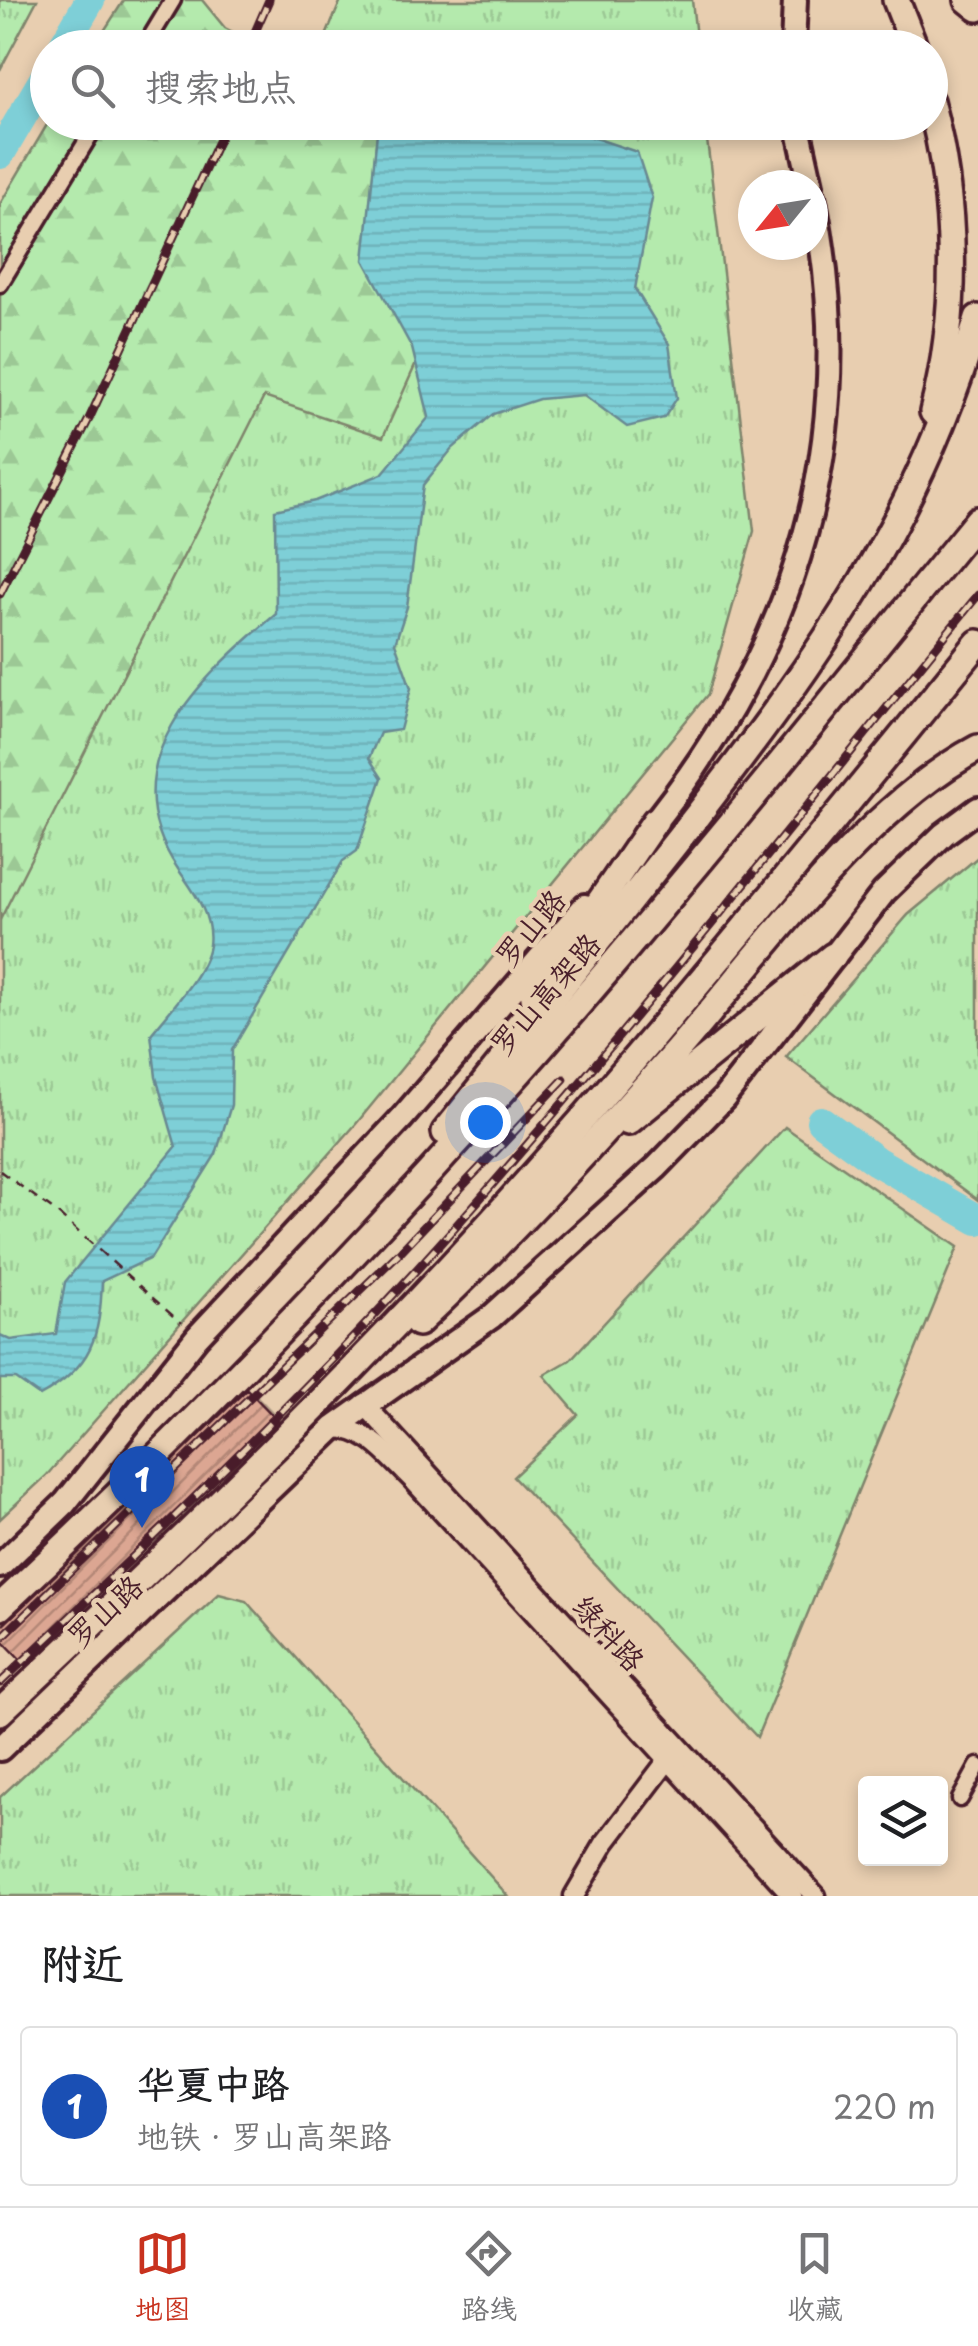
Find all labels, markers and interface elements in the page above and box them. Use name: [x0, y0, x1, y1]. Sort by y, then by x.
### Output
search box: [30, 30, 948, 140]
text: 搜索地点: [145, 57, 297, 114]
icon: search: [65, 58, 120, 113]
north arrow: [738, 170, 828, 260]
street label: 罗山路: [483, 878, 575, 976]
street label: 罗山高架路: [478, 922, 610, 1064]
your location: [460, 1097, 511, 1148]
pin: 1: [110, 1446, 174, 1528]
street label: 罗山路: [56, 1563, 152, 1657]
street label: 绿科路: [563, 1584, 657, 1680]
map controls: [858, 1776, 948, 1866]
button: layers: [858, 1776, 948, 1866]
text: 附近: [40, 1930, 124, 1993]
text: 华夏中路: [137, 2054, 289, 2111]
text: 1: [67, 2082, 82, 2130]
text: 220 m: [833, 2082, 936, 2130]
text: 地铁 · 罗山高架路: [137, 2111, 391, 2159]
tab: 地图: [135, 2226, 191, 2329]
tab: 路线: [461, 2226, 517, 2329]
tab: 收藏: [787, 2226, 843, 2329]

